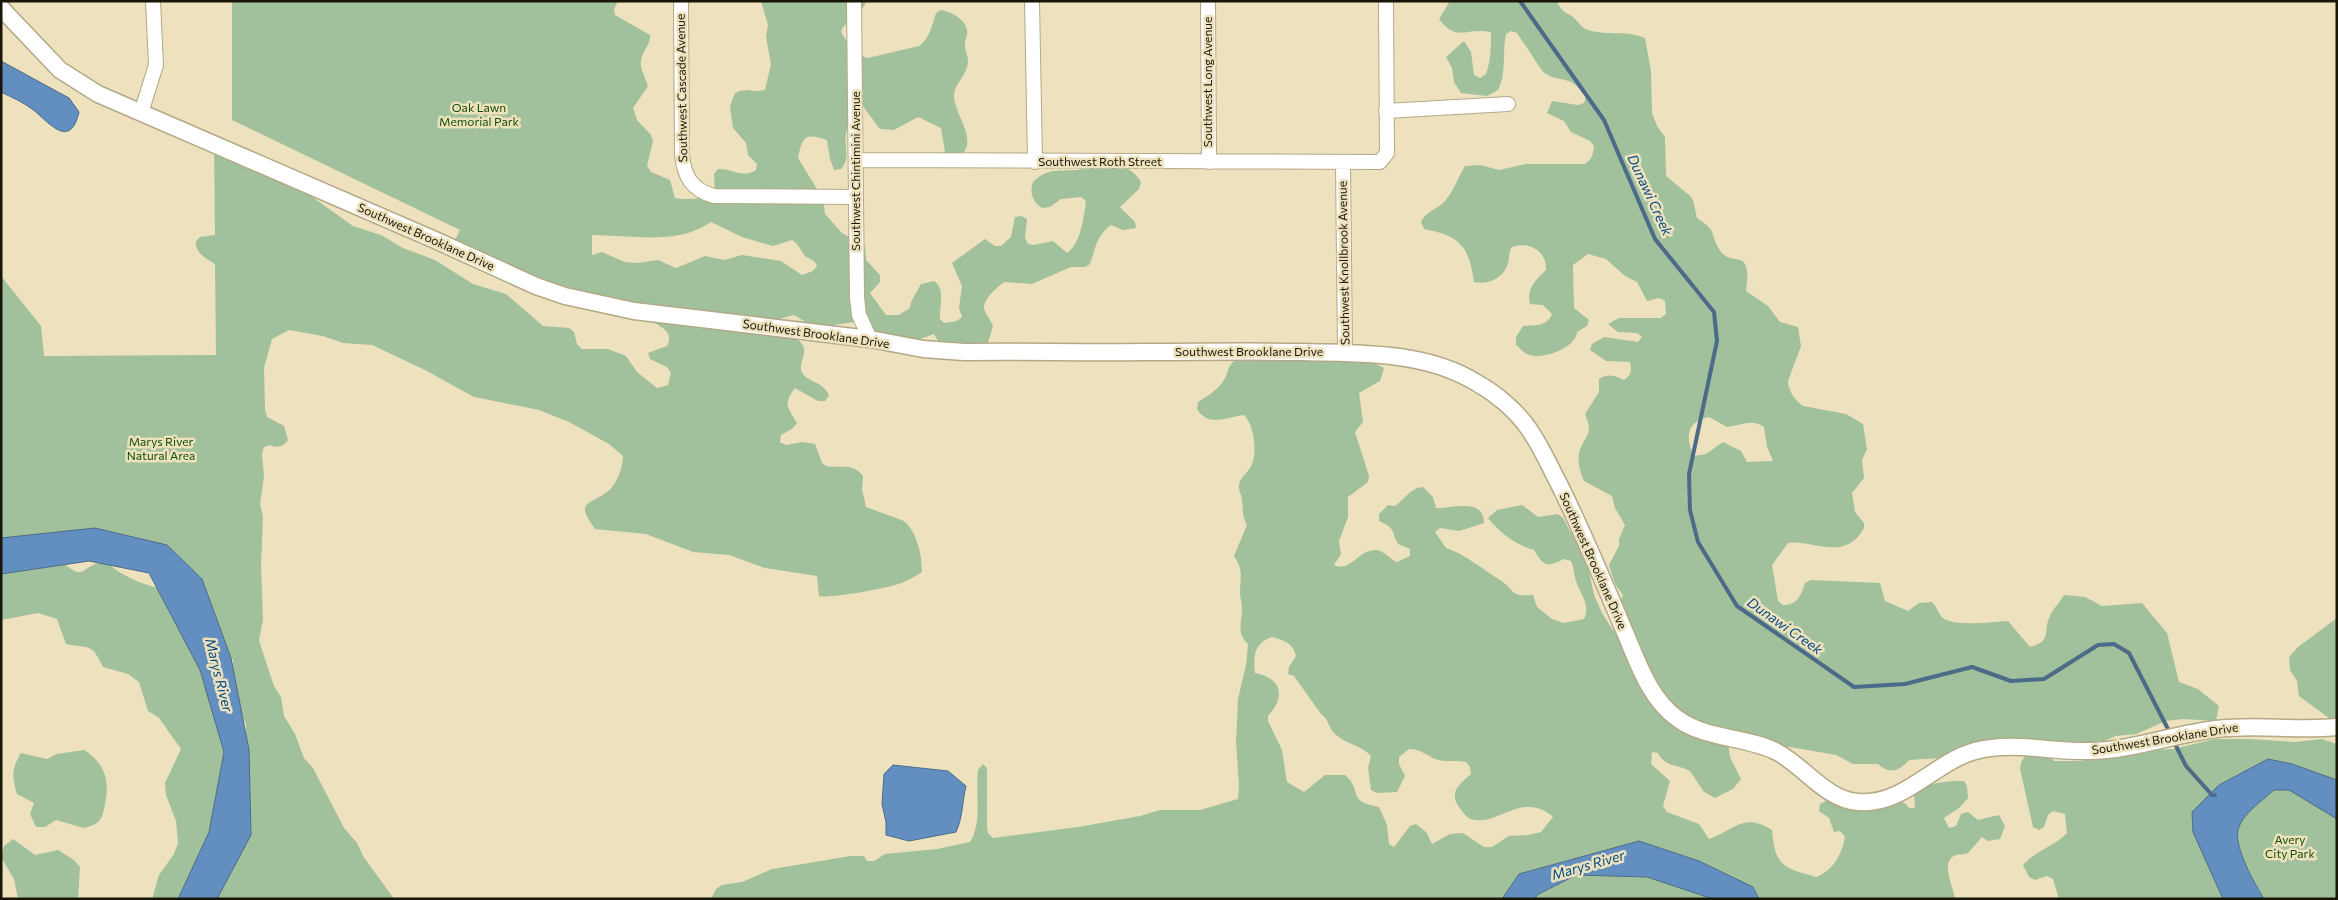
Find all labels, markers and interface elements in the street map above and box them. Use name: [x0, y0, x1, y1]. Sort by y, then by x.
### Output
street label: Southwest Cascade Avenue: [673, 14, 689, 162]
street label: Southwest Long Avenue: [1200, 17, 1214, 147]
street label: Southwest Chintimini Avenue: [848, 91, 862, 251]
park label: Oak Lawn Memorial Park: [439, 100, 520, 128]
water label: Dunawi Creek: [1624, 151, 1677, 239]
street label: Southwest Roth Street: [1038, 154, 1162, 168]
street label: Southwest Knollbrook Avenue: [1335, 181, 1351, 345]
street label: Southwest Brooklane Drive: [356, 200, 497, 273]
street label: Southwest Brooklane Drive: [742, 316, 890, 350]
street label: Southwest Brooklane Drive: [1175, 344, 1323, 358]
park label: Marys River Natural Area: [127, 434, 195, 462]
street label: Southwest Brooklane Drive: [1557, 490, 1630, 631]
water label: Dunawi Creek: [1744, 593, 1827, 658]
water label: Marys River: [202, 636, 237, 714]
street label: Southwest Brooklane Drive: [2091, 720, 2239, 756]
park label: Avery City Park: [2265, 832, 2315, 860]
water label: Marys River: [1549, 846, 1627, 883]

